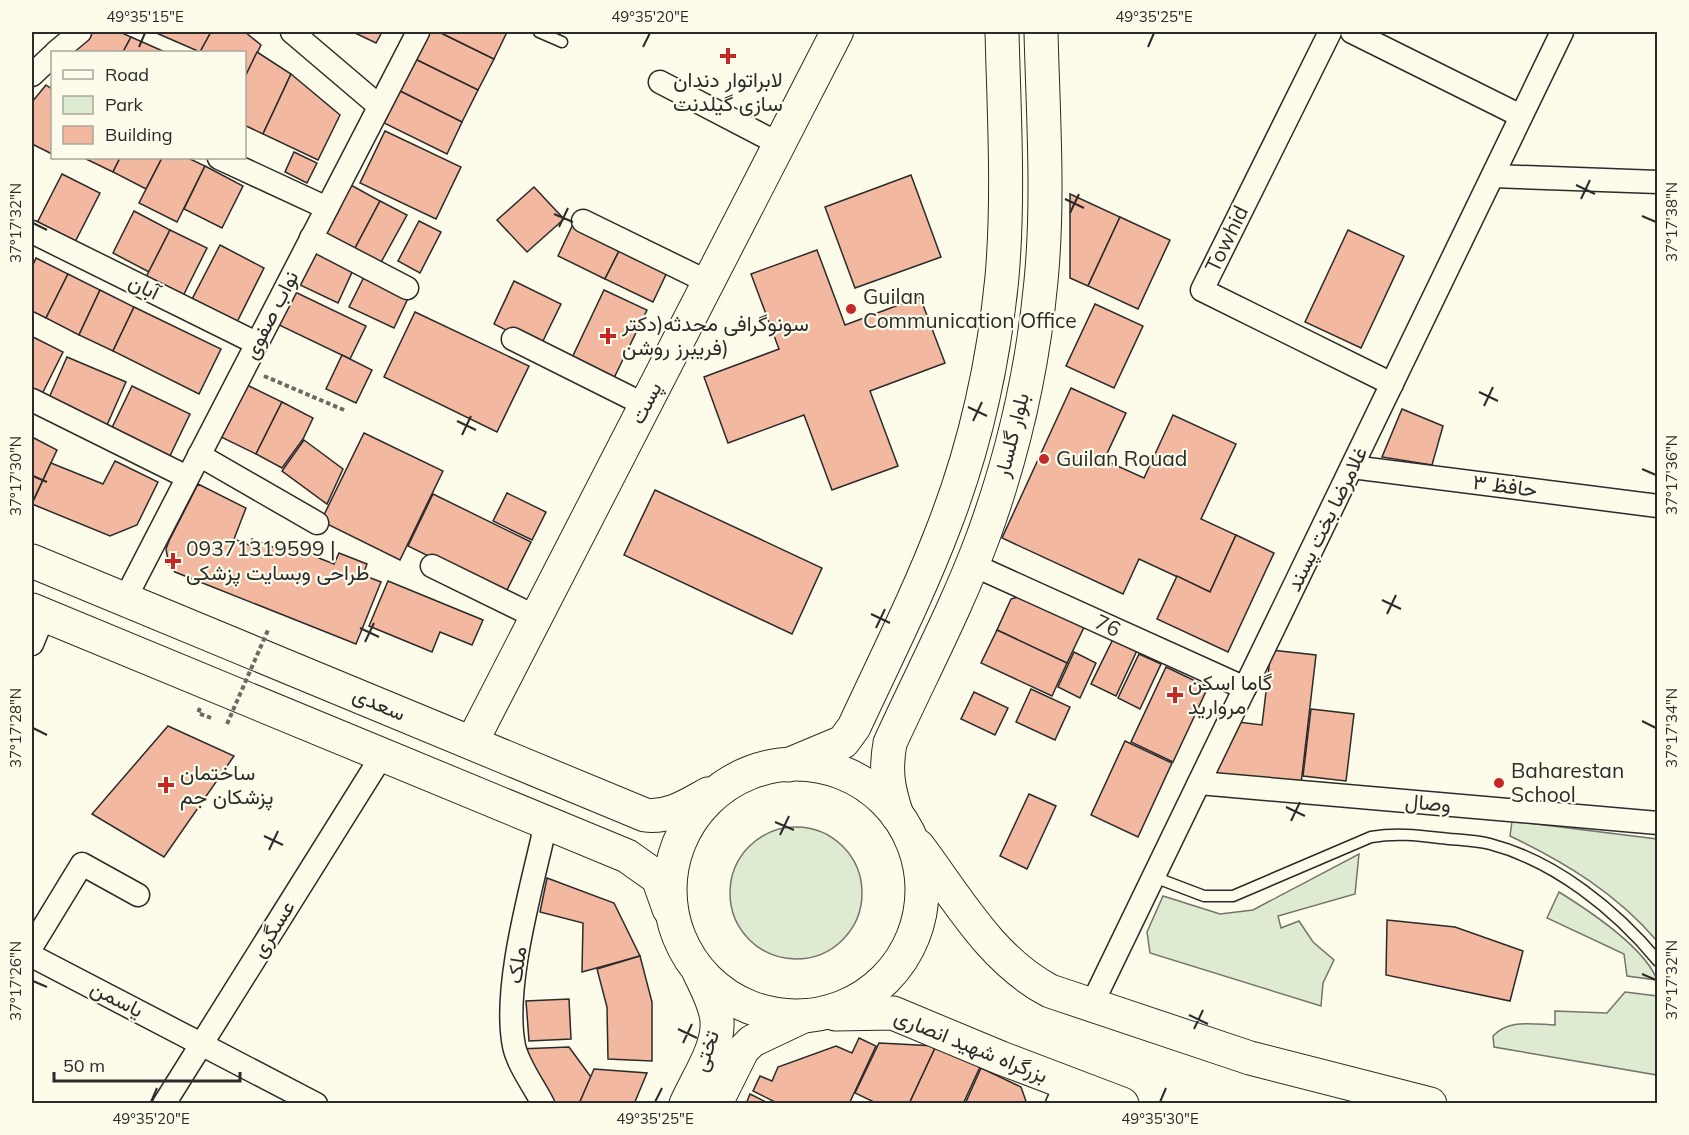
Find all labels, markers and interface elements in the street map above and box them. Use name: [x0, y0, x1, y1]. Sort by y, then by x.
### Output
text: 49°35'15"E: [106, 7, 184, 26]
text: 49°35'20"E: [611, 7, 689, 26]
text: 49°35'25"E: [1115, 7, 1193, 26]
marker: لابراتوار دندان سازی گیلدنت: [719, 47, 737, 65]
legend: [51, 51, 246, 159]
text: Road: [105, 63, 149, 86]
place label: لابراتوار دندان سازی گیلدنت: [673, 66, 783, 117]
text: Park: [105, 93, 144, 116]
text: Building: [105, 123, 173, 146]
text: 37°17'38"N: [1662, 182, 1681, 262]
text: 37°17'32"N: [6, 183, 25, 263]
street label: Towhid: [1199, 201, 1253, 276]
street label: نواب صفوی: [237, 266, 304, 364]
street label: آبان: [125, 268, 166, 305]
place label: Guilan Communication Office: [863, 283, 1077, 333]
marker: Guilan Communication Office: [844, 302, 858, 316]
place label: سونوگرافی محدثه(دکتر فریبرز روشن): [621, 310, 809, 361]
marker: سونوگرافی محدثه(دکتر فریبرز روشن): [599, 327, 617, 345]
street label: پست: [624, 377, 668, 429]
street label: بلوار گلسار: [988, 390, 1035, 481]
text: 37°17'36"N: [1662, 435, 1681, 515]
text: 37°17'30"N: [6, 436, 25, 516]
street label: غلامرضا بخت پسند: [1280, 442, 1374, 596]
place label: Guilan Rouad: [1056, 445, 1187, 471]
marker: Guilan Rouad: [1037, 452, 1051, 466]
street label: حافظ ۳: [1472, 468, 1539, 502]
place label: 09371319599 | طراحی وبسایت پزشکی: [186, 535, 369, 587]
marker: 09371319599 | طراحی وبسایت پزشکی: [164, 552, 182, 570]
street label: 76: [1091, 608, 1125, 642]
place label: گاما اسکن مروارید: [1188, 669, 1272, 720]
street label: سعدی: [349, 680, 410, 726]
marker: گاما اسکن مروارید: [1166, 686, 1184, 704]
text: 37°17'28"N: [6, 688, 25, 768]
text: 37°17'34"N: [1662, 688, 1681, 768]
place label: Baharestan School: [1511, 757, 1624, 807]
place label: ساختمان پزشکان جم: [180, 759, 274, 811]
marker: ساختمان پزشکان جم: [157, 776, 175, 794]
marker: Baharestan School: [1492, 776, 1506, 790]
street label: وصال: [1404, 787, 1452, 818]
street label: عسگری: [245, 895, 301, 962]
text: 37°17'32"N: [1662, 940, 1681, 1020]
text: 37°17'26"N: [6, 941, 25, 1021]
street label: ملک: [501, 944, 532, 985]
street label: یاسمن: [87, 974, 148, 1022]
street label: بزرگراه شهید انصاری: [891, 1002, 1052, 1089]
street label: تختی: [686, 1027, 724, 1075]
scale bar: [54, 1045, 240, 1083]
text: 50 m: [63, 1054, 105, 1077]
text: 49°35'20"E: [112, 1109, 190, 1128]
text: 49°35'25"E: [616, 1109, 694, 1128]
text: 49°35'30"E: [1121, 1109, 1199, 1128]

